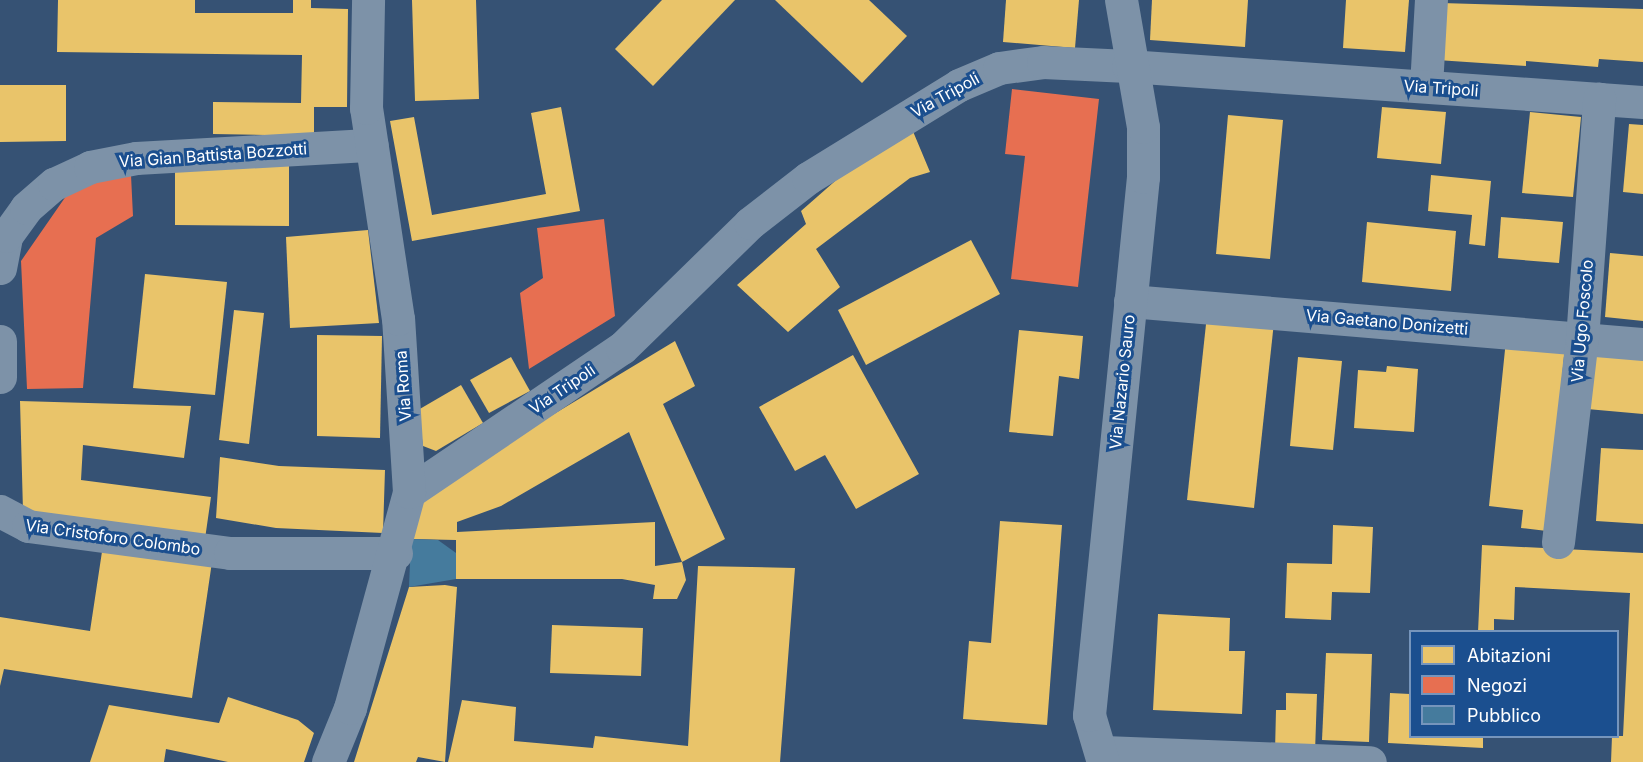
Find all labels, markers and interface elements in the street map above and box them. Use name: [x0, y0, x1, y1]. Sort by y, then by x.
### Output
street label: Via Tripoli: [907, 68, 983, 122]
street label: Via Tripoli: [1403, 76, 1479, 100]
street label: Via Gian Battista Bozzotti: [118, 139, 308, 171]
street label: Via Ugo Foscolo: [1567, 259, 1597, 383]
street label: Via Gaetano Donizetti: [1305, 305, 1469, 339]
street label: Via Nazario Sauro: [1105, 314, 1139, 450]
street label: Via Roma: [391, 350, 415, 422]
street label: Via Tripoli: [525, 360, 599, 418]
street label: Via Cristoforo Colombo: [24, 515, 202, 559]
legend: [1409, 630, 1619, 738]
text: Abitazioni: [1467, 645, 1551, 666]
text: Negozi: [1467, 675, 1527, 696]
text: Pubblico: [1467, 705, 1541, 726]

